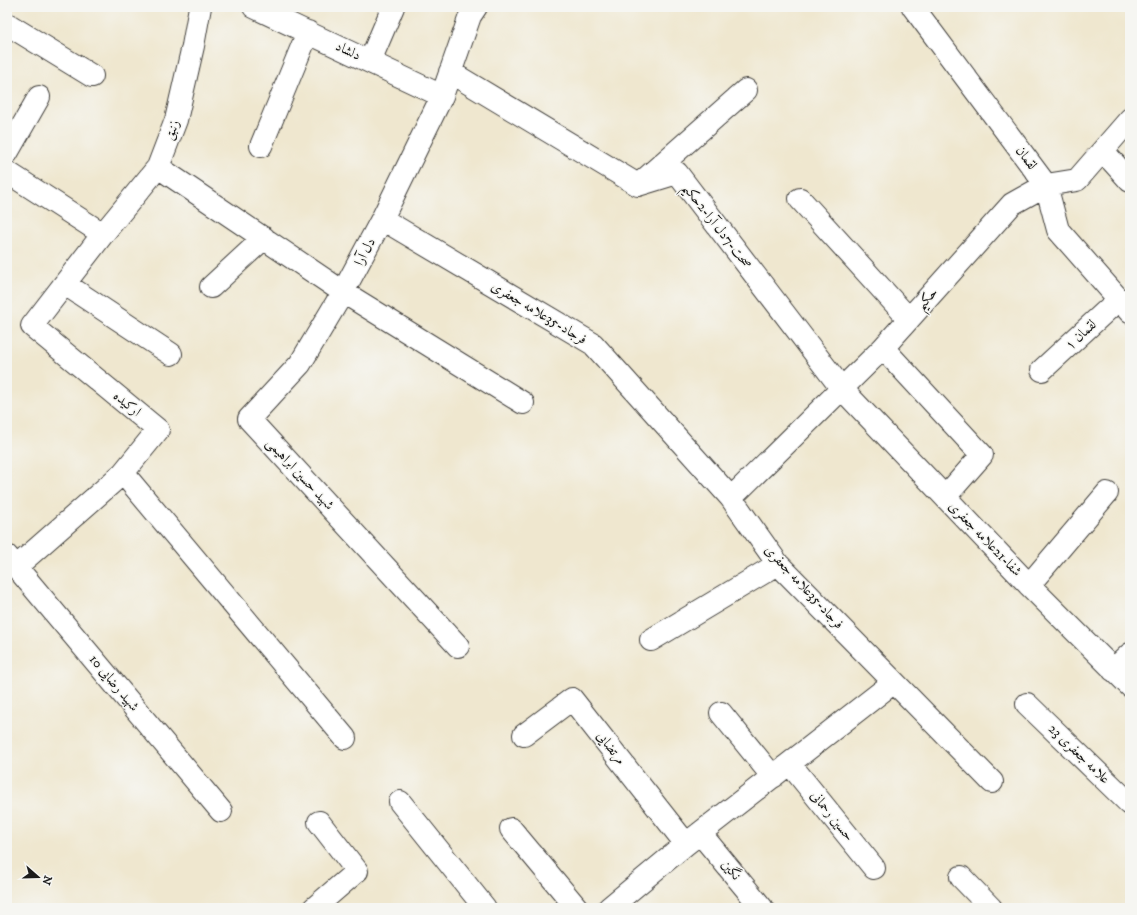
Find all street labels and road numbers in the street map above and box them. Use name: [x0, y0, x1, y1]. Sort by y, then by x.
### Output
street label: دلشاد: [332, 37, 364, 65]
street label: زنبق: [160, 117, 184, 143]
street label: لقمان: [1011, 142, 1041, 174]
street label: صحت-7دل آرا-2حکیم: [675, 179, 756, 275]
street label: دل آرا: [350, 235, 380, 269]
street label: فرجاد-35علامه جعفری: [488, 277, 590, 349]
street label: حکیم: [912, 284, 945, 317]
street label: لقمان ۱: [1061, 316, 1101, 354]
street label: ارکیده: [109, 387, 145, 421]
street label: شهید حسین ابراهیمی: [262, 434, 338, 514]
street label: شفا-21علامه جعفری: [944, 497, 1026, 581]
street label: فرجاد-35علامه جعفری: [760, 541, 848, 633]
street label: شهید رضایی 10: [85, 651, 143, 715]
street label: علامه جعفری 23: [1044, 720, 1114, 788]
street label: مرتضایی: [592, 728, 630, 769]
street label: حسین رحمانی: [806, 787, 858, 845]
street label: نگین: [717, 855, 746, 884]

